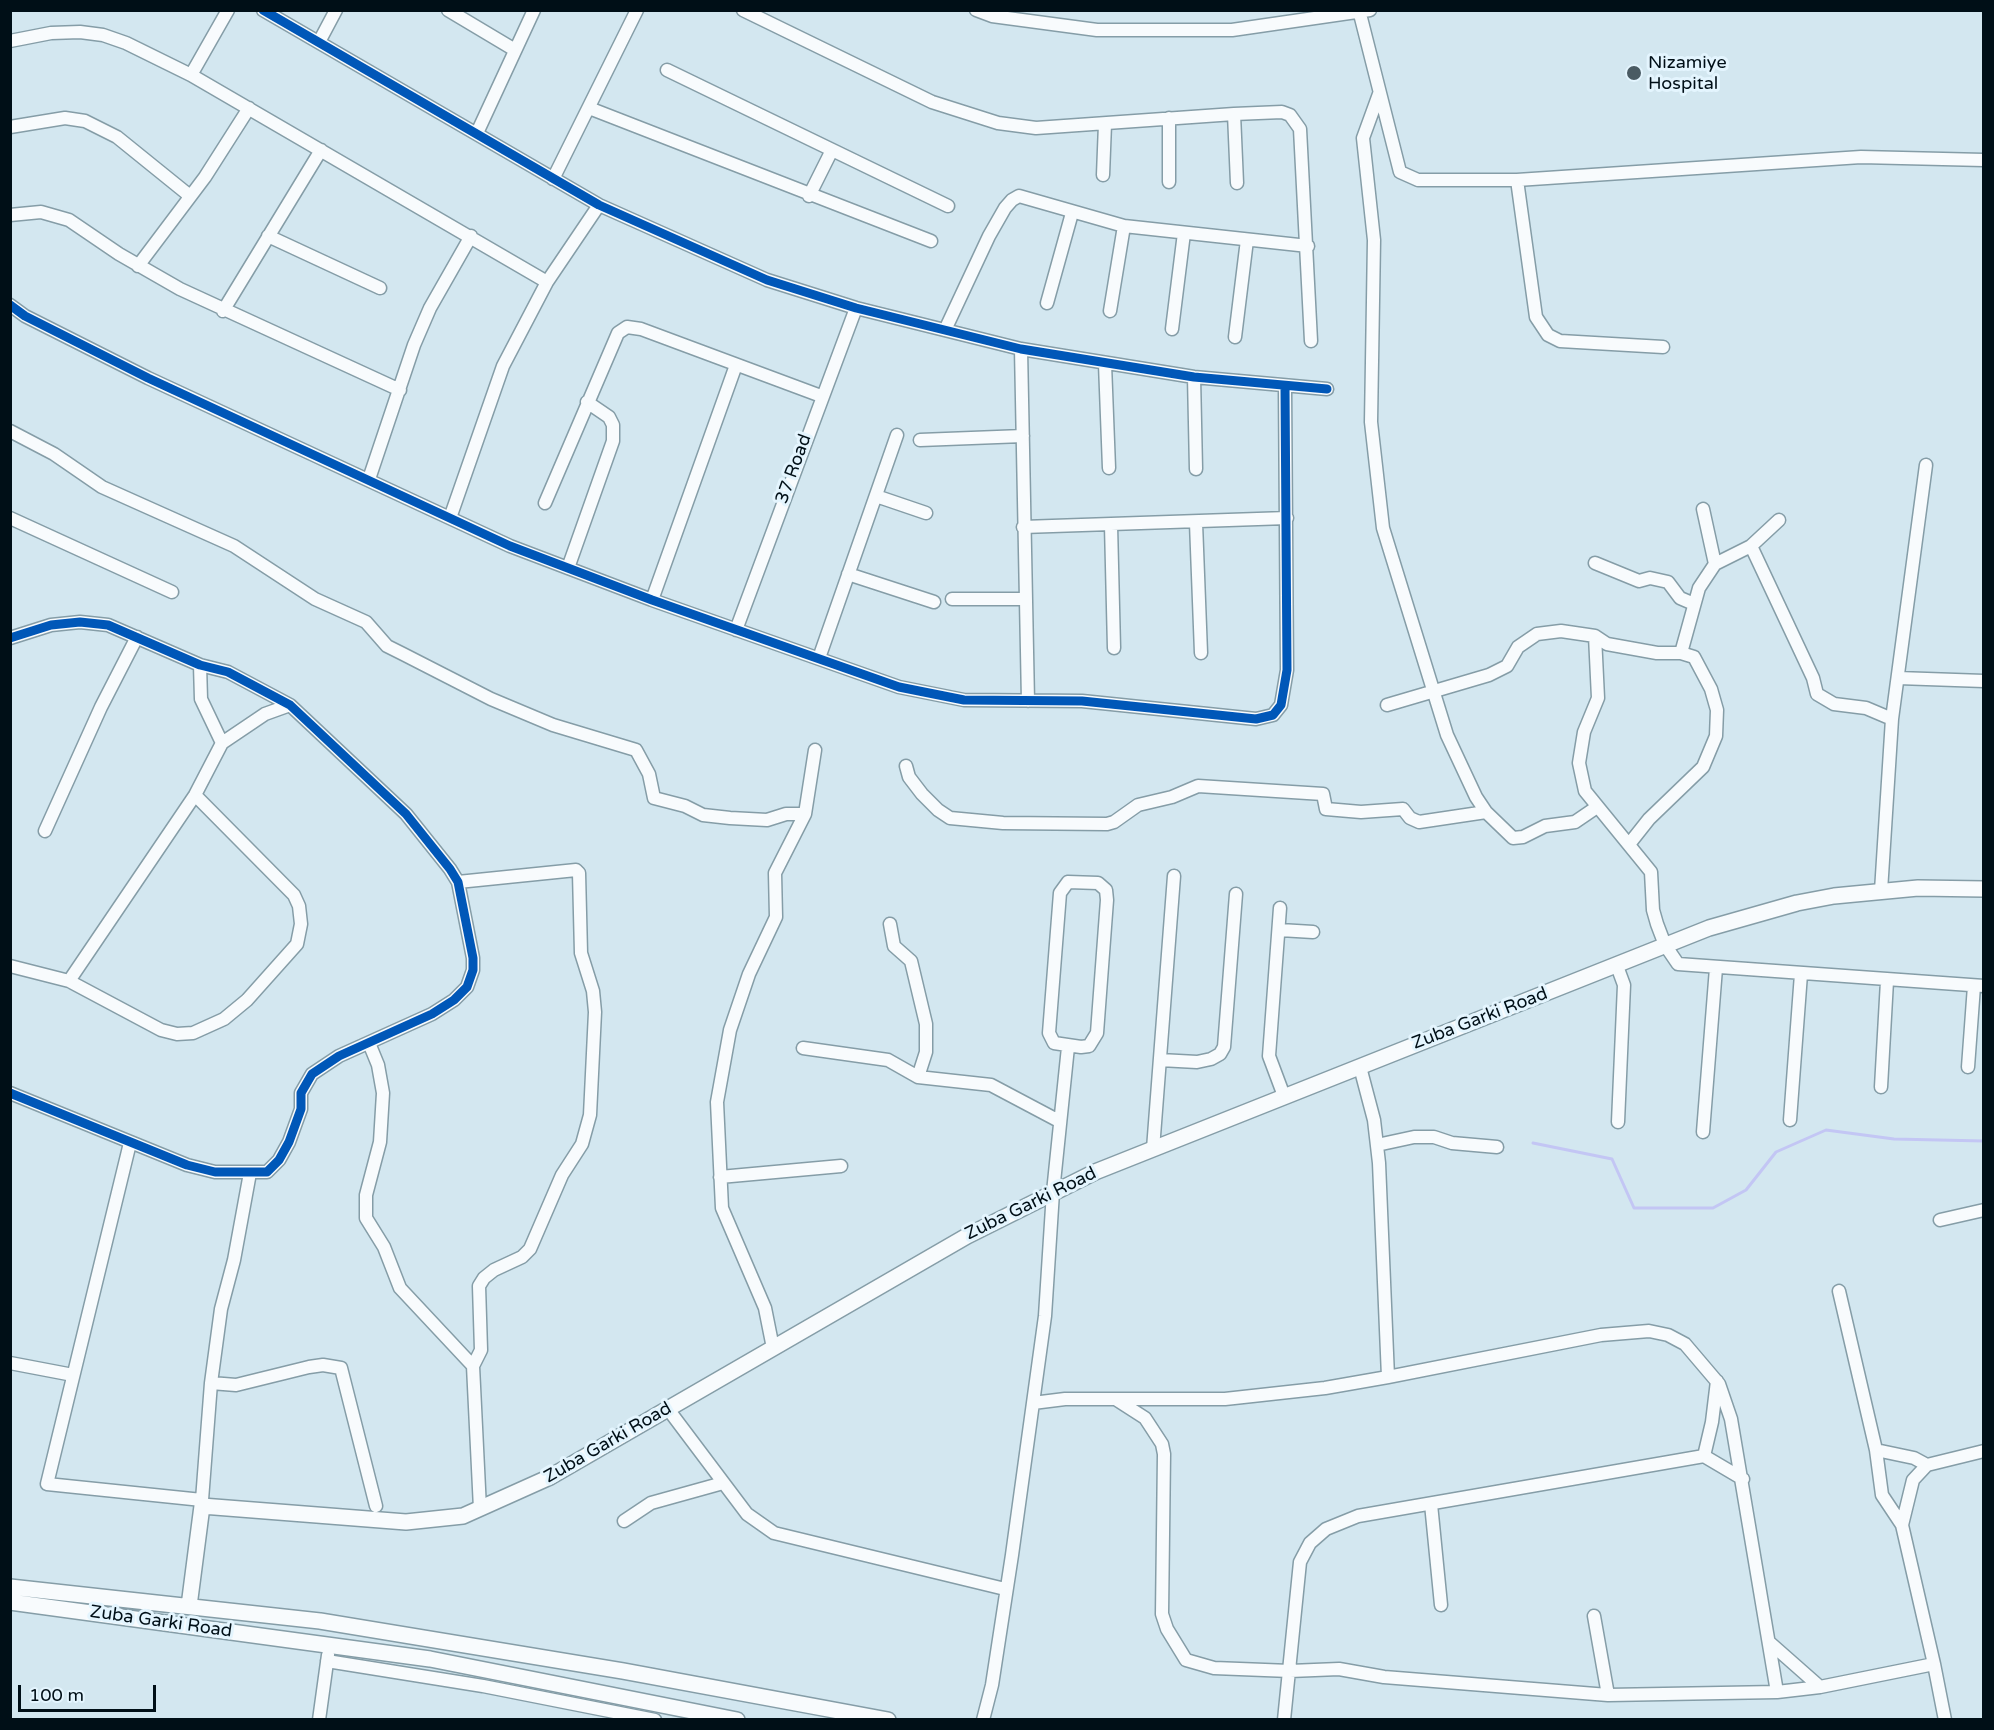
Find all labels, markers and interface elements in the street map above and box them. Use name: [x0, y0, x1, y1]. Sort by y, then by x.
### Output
place label: Nizamiye Hospital: [1648, 52, 1727, 94]
marker: Nizamiye Hospital: [1625, 64, 1643, 82]
street label: 37 Road: [771, 431, 817, 507]
street label: Zuba Garki Road: [1409, 983, 1551, 1055]
street label: Zuba Garki Road: [962, 1163, 1100, 1245]
street label: Zuba Garki Road: [540, 1398, 676, 1488]
street label: Zuba Garki Road: [88, 1601, 234, 1643]
scale bar: [21, 1673, 159, 1711]
text: 100 m: [29, 1684, 84, 1706]

